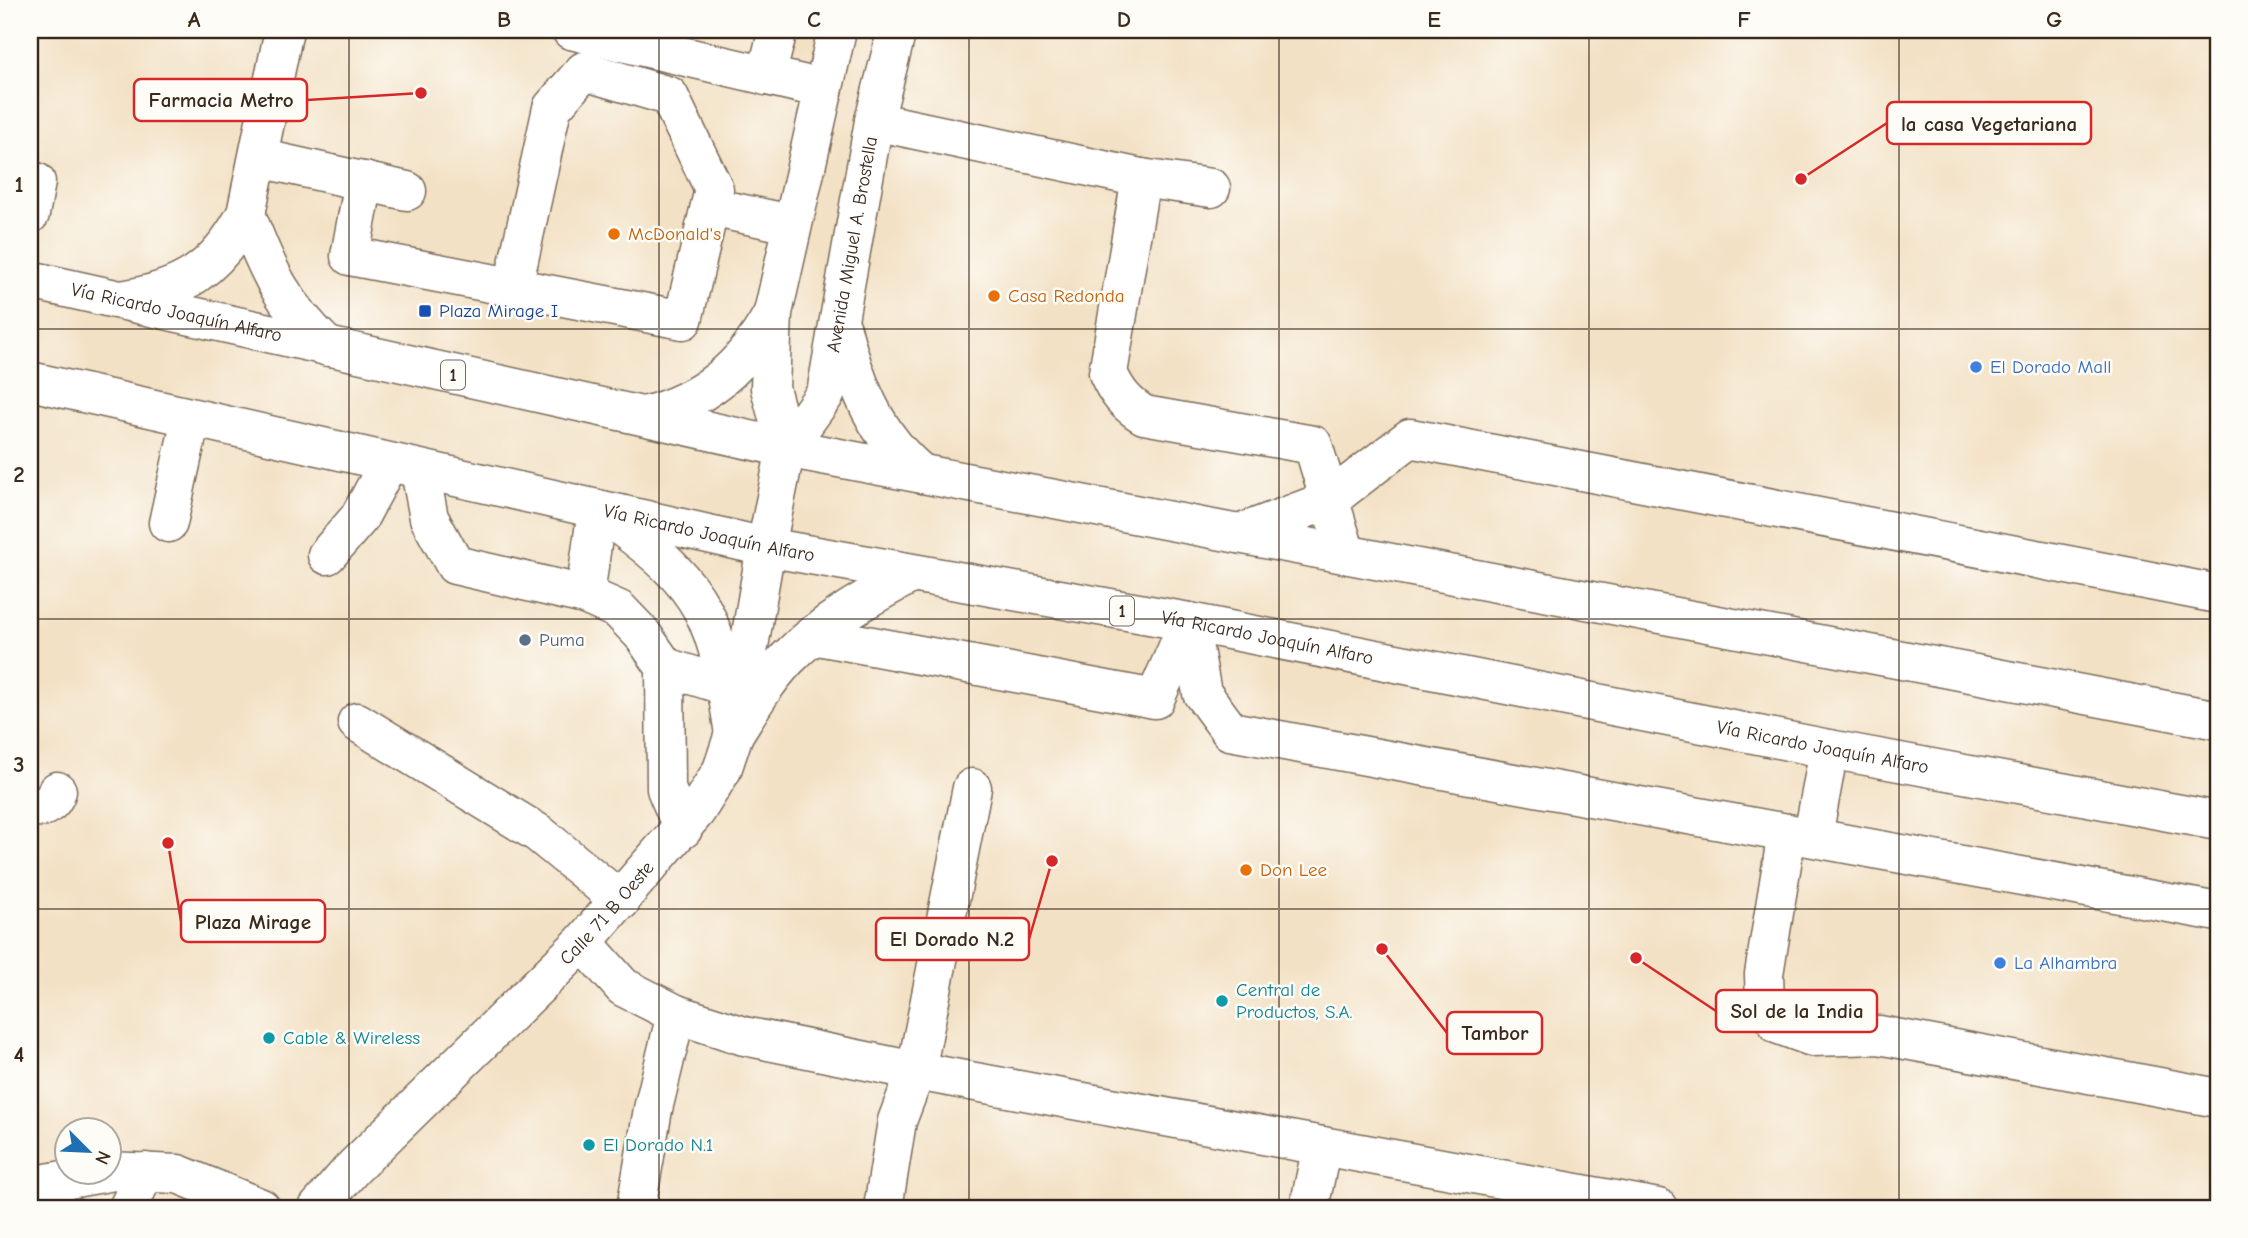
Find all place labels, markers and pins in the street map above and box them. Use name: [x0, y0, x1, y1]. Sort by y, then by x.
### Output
callout: Farmacia Metro: [134, 79, 307, 121]
callout: la casa Vegetariana: [1887, 102, 2091, 144]
place label: McDonald's: [628, 223, 721, 245]
marker: McDonald's: [606, 226, 622, 242]
place label: Casa Redonda: [1008, 285, 1125, 307]
marker: Casa Redonda: [986, 288, 1002, 304]
place label: Plaza Mirage I: [439, 300, 558, 322]
marker: Plaza Mirage I: [417, 303, 433, 319]
place label: El Dorado Mall: [1990, 356, 2111, 378]
marker: El Dorado Mall: [1968, 359, 1984, 375]
place label: Puma: [539, 629, 585, 651]
marker: Puma: [517, 632, 533, 648]
place label: Don Lee: [1260, 859, 1327, 881]
marker: Don Lee: [1238, 862, 1254, 878]
callout: Plaza Mirage: [181, 900, 325, 942]
callout: El Dorado N.2: [876, 918, 1029, 960]
place label: La Alhambra: [2014, 952, 2117, 974]
marker: La Alhambra: [1992, 955, 2008, 971]
place label: Central de Productos, S.A.: [1236, 979, 1352, 1023]
callout: Sol de la India: [1716, 990, 1877, 1032]
marker: Central de Productos, S.A.: [1214, 993, 1230, 1009]
callout: Tambor: [1447, 1012, 1542, 1054]
place label: Cable & Wireless: [283, 1027, 420, 1049]
marker: Cable & Wireless: [261, 1030, 277, 1046]
place label: El Dorado N.1: [603, 1134, 713, 1156]
marker: El Dorado N.1: [581, 1137, 597, 1153]

